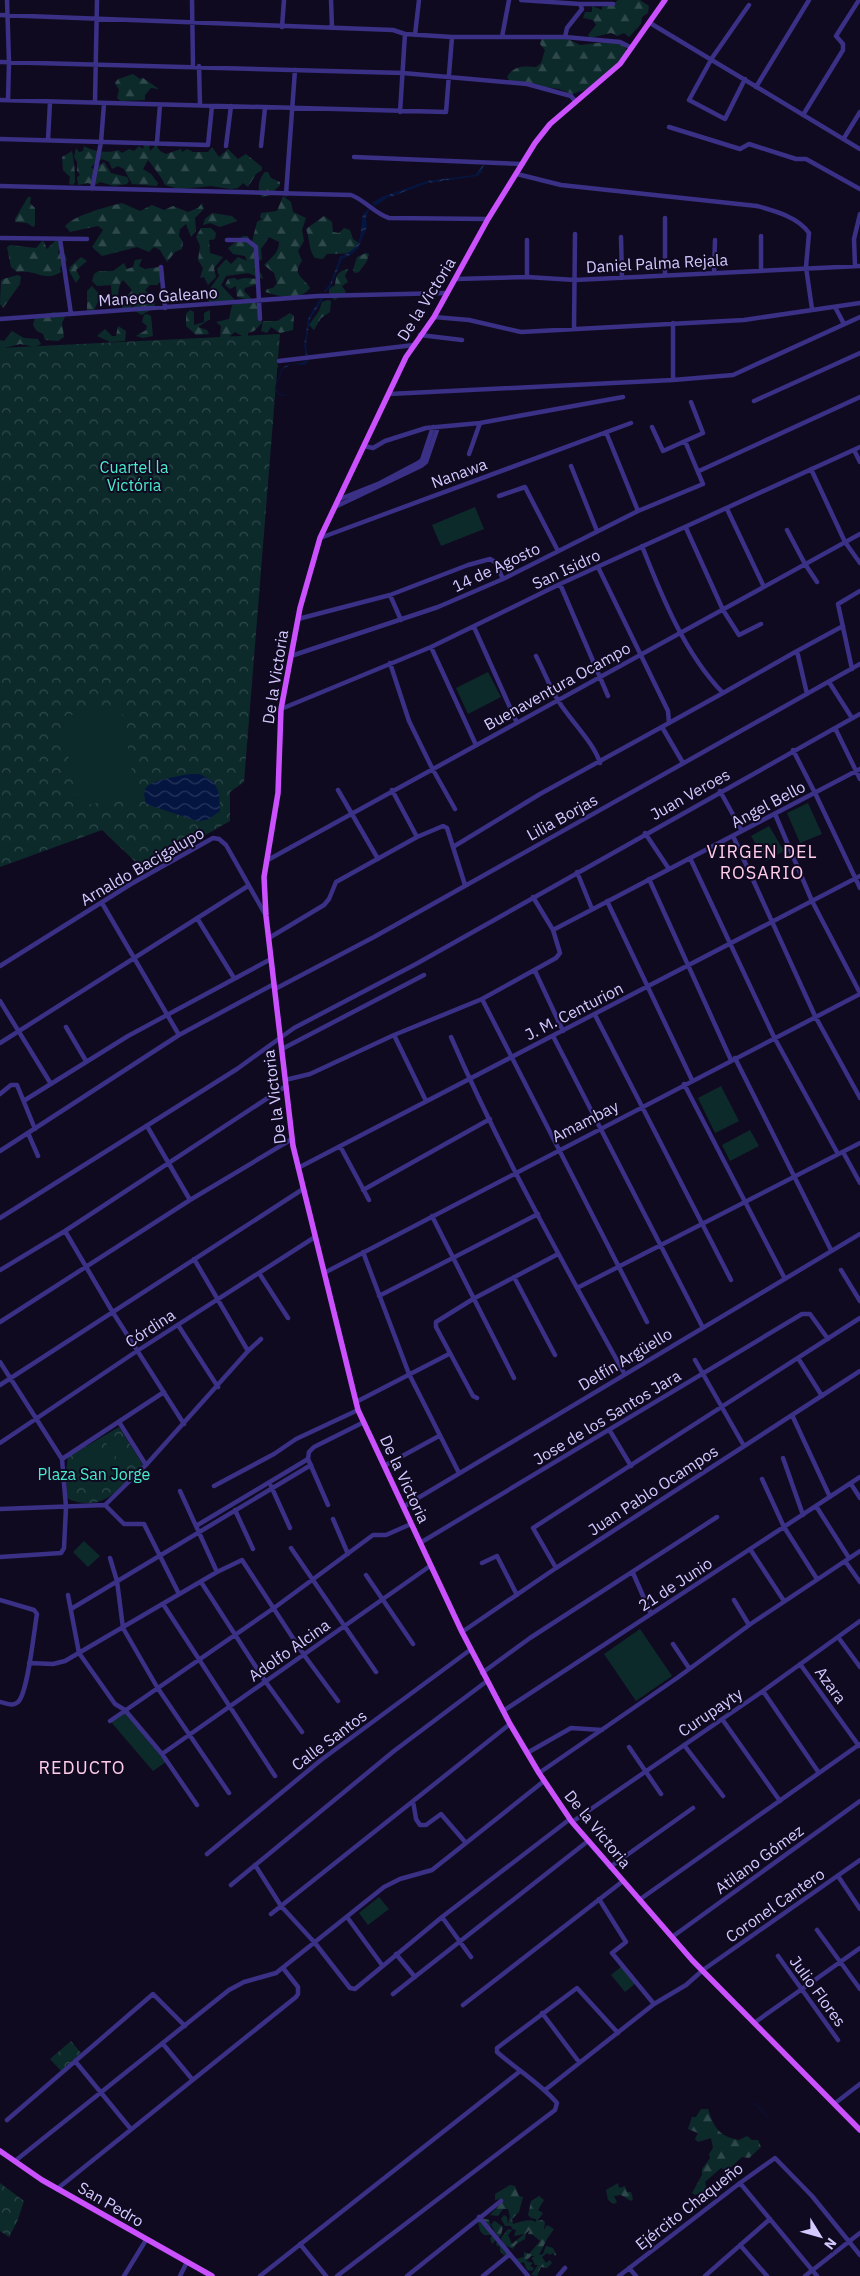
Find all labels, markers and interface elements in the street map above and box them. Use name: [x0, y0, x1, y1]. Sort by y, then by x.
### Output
street label: Daniel Palma Rejala: [585, 249, 729, 277]
street label: De la Victoria: [392, 253, 460, 344]
street label: Maneco Galeano: [98, 282, 218, 310]
street label: Nanawa: [428, 454, 490, 492]
park label: Cuartel la Victória: [100, 457, 169, 495]
street label: 14 de Agosto: [449, 538, 543, 596]
street label: San Isidro: [529, 545, 603, 593]
street label: De la Victoria: [258, 628, 292, 725]
street label: Buenaventura Ocampo: [480, 637, 634, 735]
street label: Juan Veroes: [647, 764, 733, 824]
street label: Angel Bello: [727, 776, 809, 832]
street label: Lilia Borjas: [523, 789, 601, 845]
street label: Arnaldo Bacigalupo: [76, 822, 208, 910]
district label: VIRGEN DEL ROSARIO: [706, 840, 818, 884]
street label: J. M. Centurion: [522, 978, 626, 1044]
street label: De la Victoria: [258, 1048, 290, 1145]
street label: Amambay: [548, 1096, 622, 1146]
street label: Córdina: [121, 1304, 179, 1352]
street label: Delfín Argüello: [575, 1323, 675, 1395]
street label: Jose de los Santos Jara: [530, 1365, 685, 1469]
street label: De la Victoria: [376, 1432, 434, 1527]
street label: Juan Pablo Ocampos: [584, 1440, 722, 1540]
park label: Plaza San Jorge: [38, 1464, 151, 1484]
street label: 21 de Junio: [634, 1553, 716, 1615]
street label: Adolfo Alcina: [244, 1614, 334, 1685]
street label: Azara: [811, 1663, 851, 1708]
street label: Curupayty: [674, 1683, 746, 1741]
street label: Calle Santos: [287, 1705, 371, 1775]
district label: REDUCTO: [38, 1756, 126, 1779]
street label: De la Victoria: [560, 1786, 636, 1872]
street label: Atilano Gómez: [711, 1820, 807, 1898]
street label: Coronel Cantero: [722, 1863, 828, 1947]
street label: Julio Flores: [786, 1952, 850, 2030]
street label: Ejército Chaqueño: [631, 2158, 747, 2254]
street label: San Pedro: [74, 2177, 148, 2231]
north arrow: [795, 2211, 845, 2261]
text: N: [820, 2234, 841, 2253]

